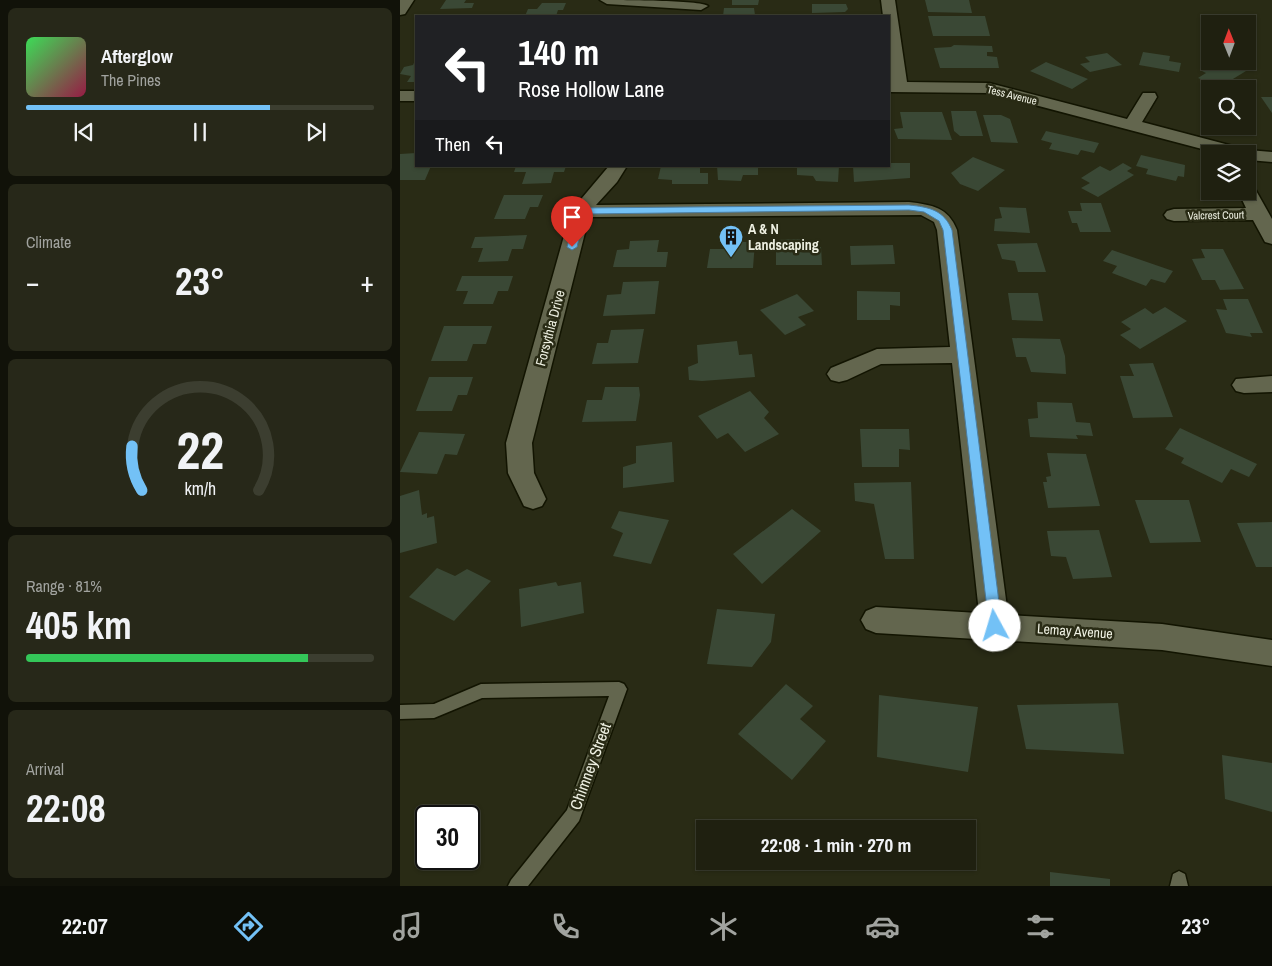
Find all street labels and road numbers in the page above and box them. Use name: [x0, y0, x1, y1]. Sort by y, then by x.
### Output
street label: Tess Avenue: [986, 82, 1038, 108]
street label: Valcrest Court: [1188, 207, 1245, 222]
street label: Forsythia Drive: [531, 288, 569, 368]
street label: Lemay Avenue: [1037, 619, 1113, 643]
street label: Chimney Street: [564, 719, 616, 813]

